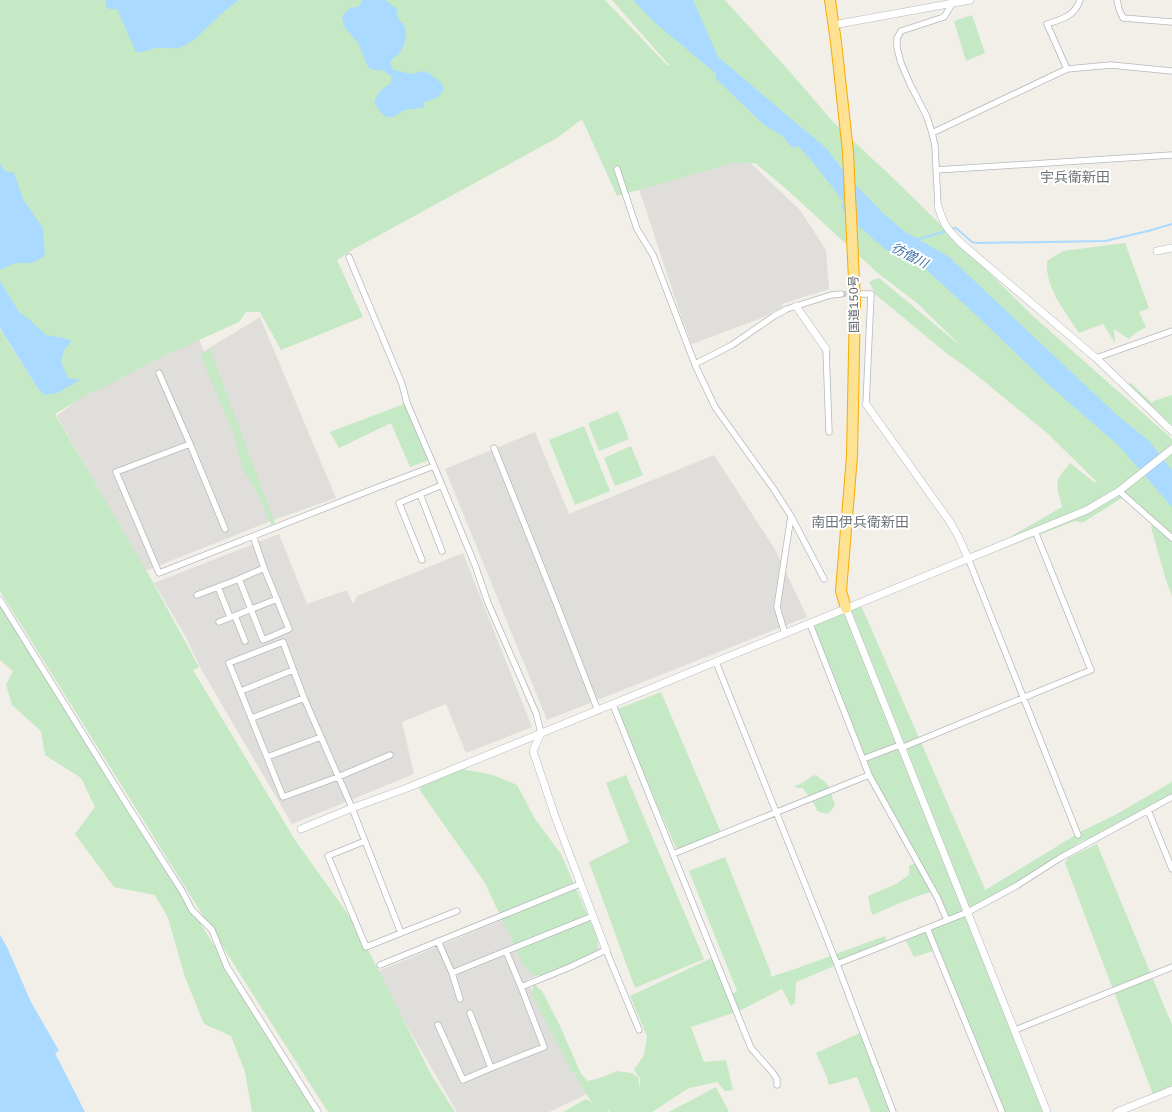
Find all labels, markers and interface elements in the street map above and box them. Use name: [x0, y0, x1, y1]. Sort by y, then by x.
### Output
district label: 宇兵衛新田: [1040, 168, 1110, 186]
water label: 彷僧川: [889, 239, 933, 273]
street label: 国道150号: [845, 275, 862, 333]
district label: 南田伊兵衛新田: [811, 513, 909, 531]

